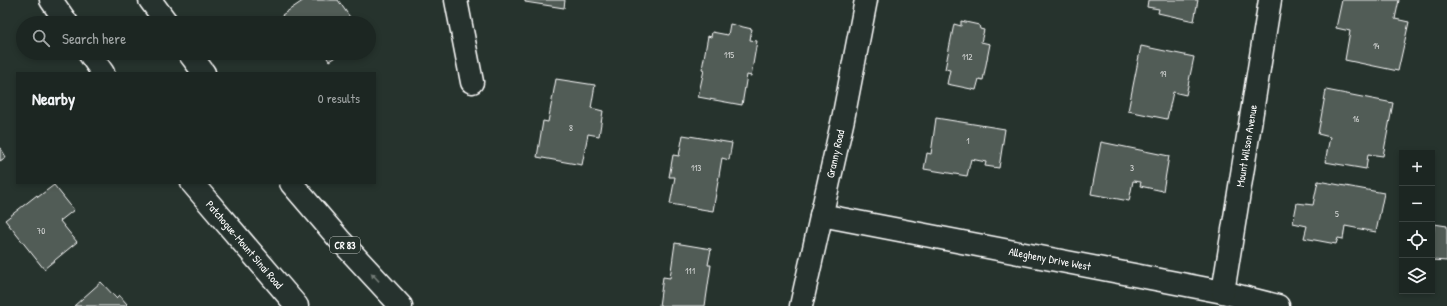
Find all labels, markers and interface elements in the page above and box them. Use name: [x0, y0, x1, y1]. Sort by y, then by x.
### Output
search box: [16, 16, 376, 60]
icon: search: [30, 27, 52, 49]
text: Search here: [62, 28, 126, 49]
house number: 14: [1373, 40, 1380, 52]
house number: 115: [724, 49, 734, 61]
house number: 112: [962, 51, 973, 63]
house number: 19: [1160, 68, 1167, 80]
text: Nearby: [32, 87, 75, 110]
text: 0 results: [318, 89, 360, 107]
street label: Mount Wilson Avenue: [1233, 103, 1260, 188]
house number: 16: [1353, 113, 1360, 125]
house number: 8: [569, 122, 573, 134]
street label: Granny Road: [823, 128, 848, 179]
house number: 1: [966, 135, 970, 147]
map controls: [1399, 150, 1435, 294]
button: +: [1399, 150, 1435, 186]
house number: 113: [691, 162, 701, 174]
house number: 3: [1130, 162, 1134, 174]
button: −: [1399, 186, 1435, 222]
street label: Patchogue-Mount Sinai Road: [203, 198, 287, 292]
house number: 5: [1335, 208, 1339, 220]
button: locate: [1399, 222, 1435, 258]
house number: 70: [37, 225, 45, 237]
road number: CR 83: [330, 237, 360, 253]
street label: Allegheny Drive West: [1008, 244, 1092, 274]
button: layers: [1399, 258, 1435, 294]
house number: 111: [685, 265, 695, 277]
one-way arrow: [370, 272, 379, 282]

